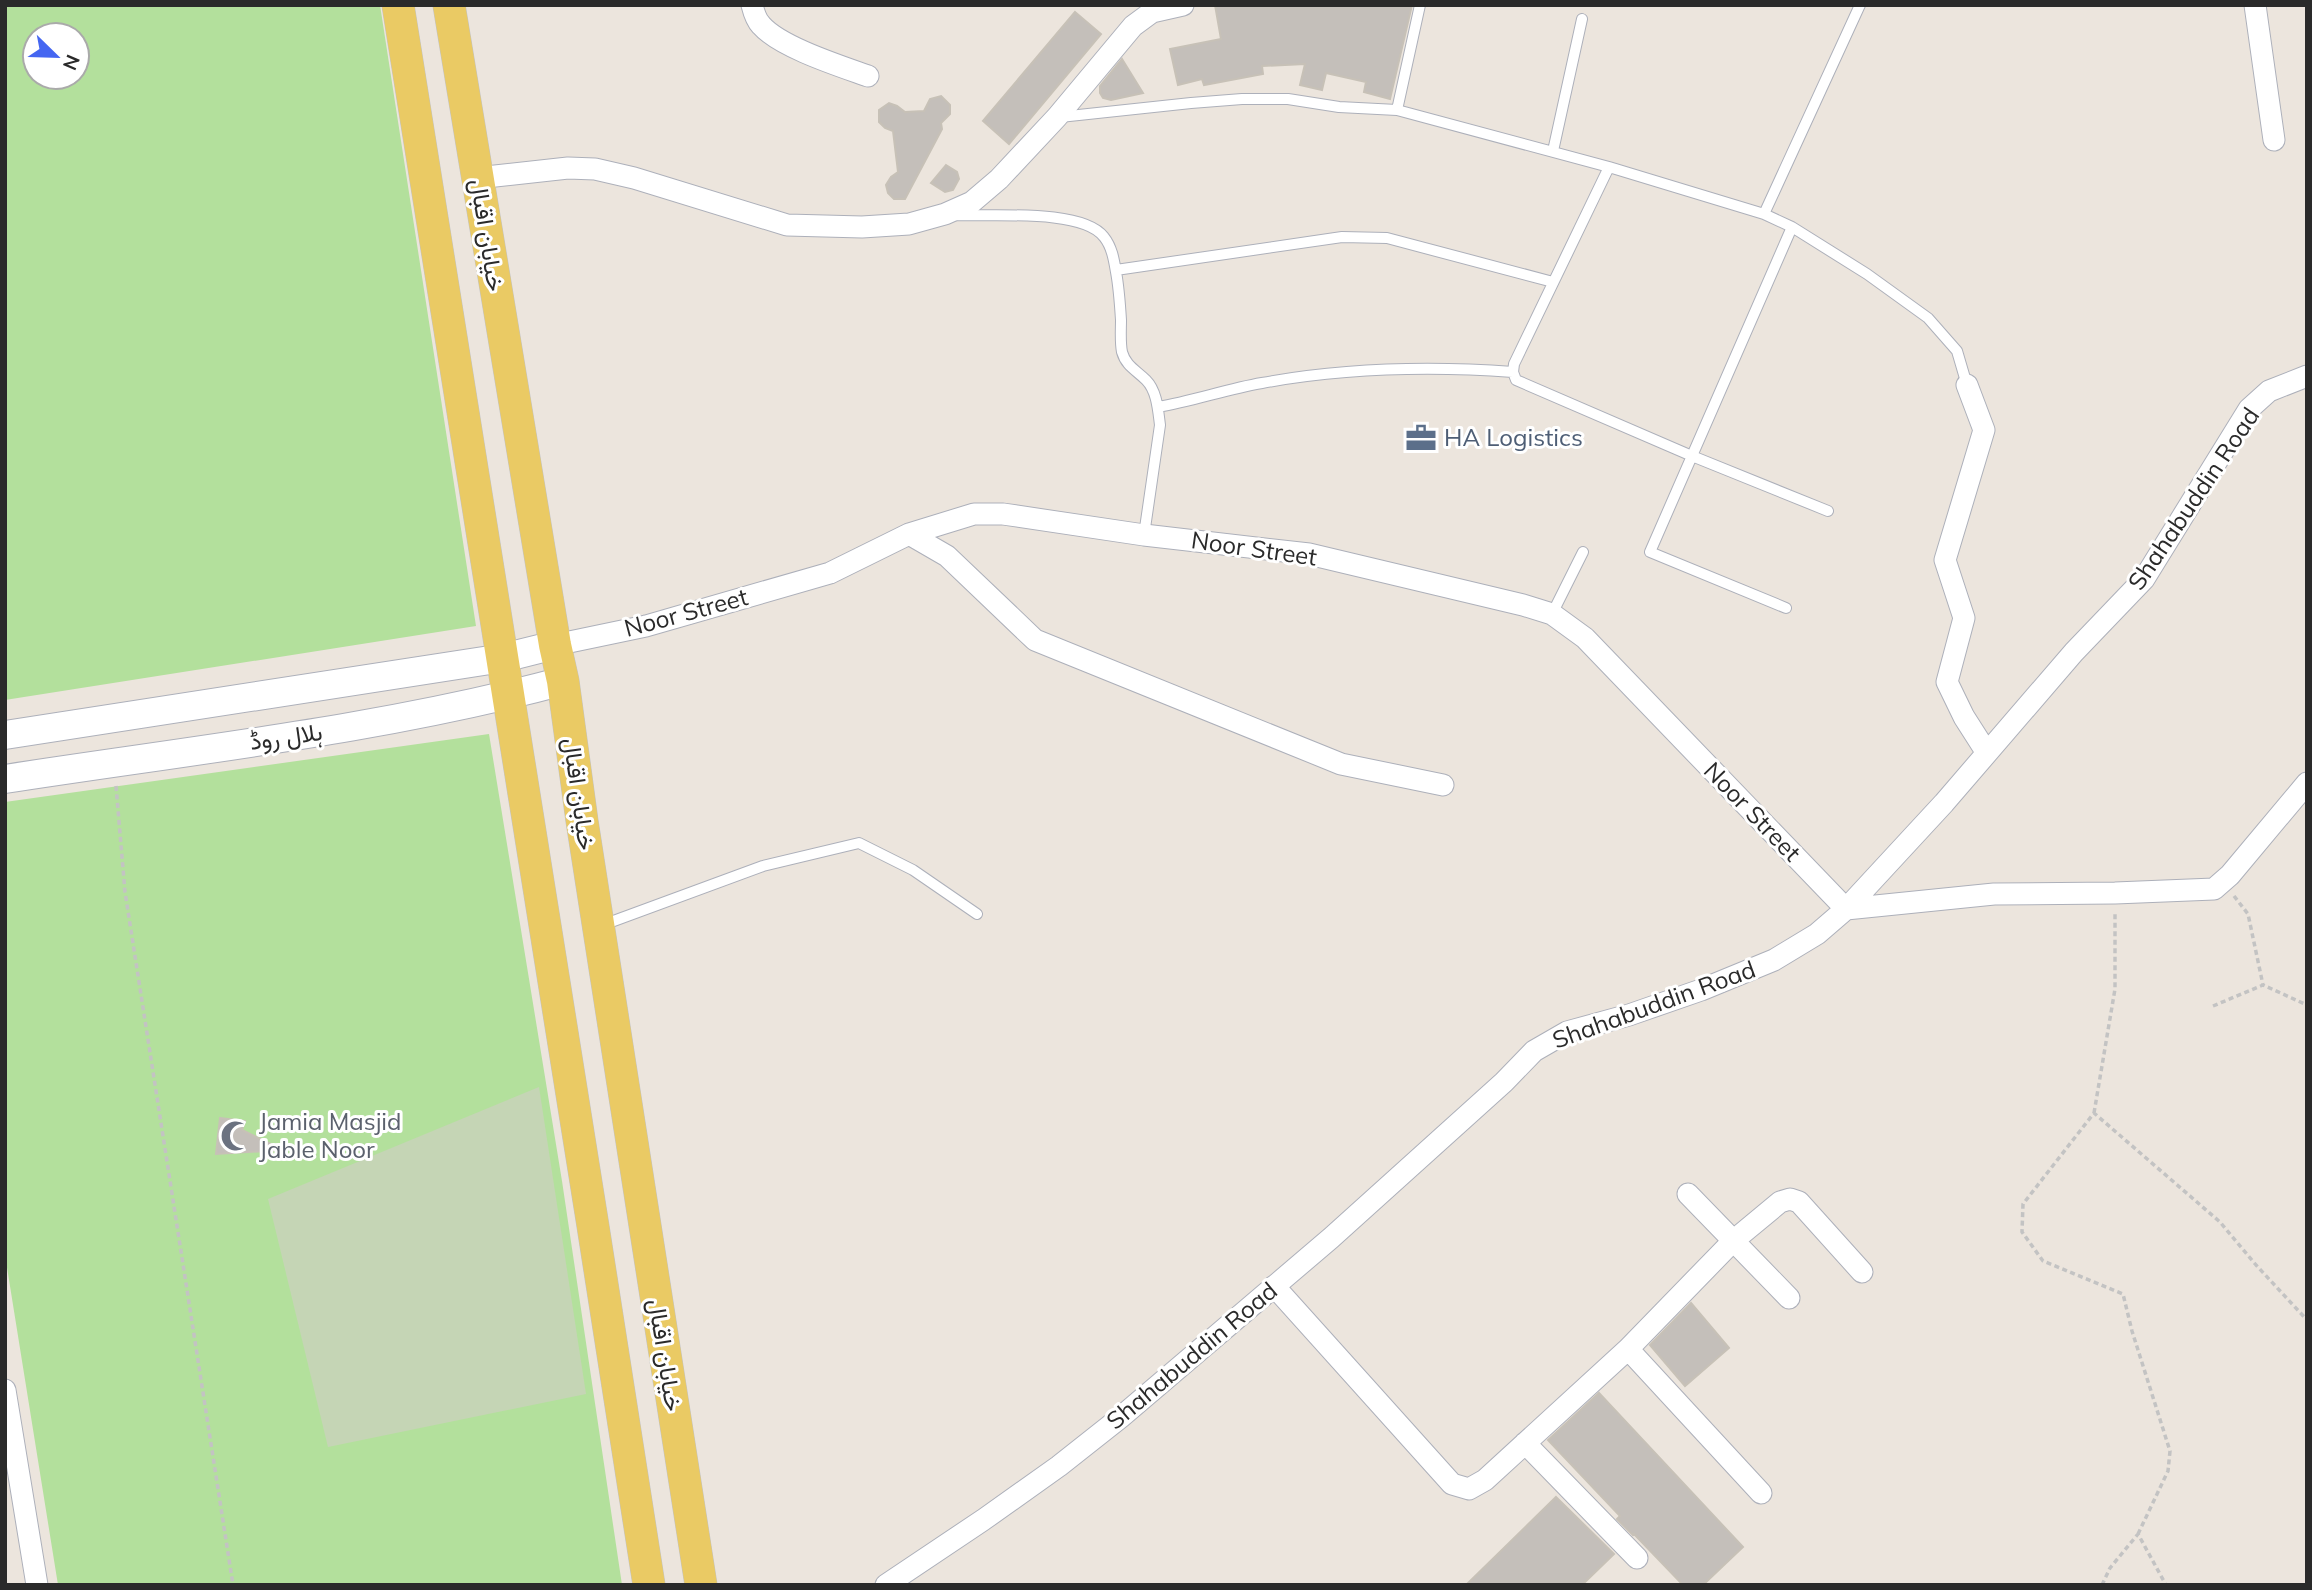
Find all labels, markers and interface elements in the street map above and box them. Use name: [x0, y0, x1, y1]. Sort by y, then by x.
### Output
north arrow: [21, 21, 91, 91]
text: N: [58, 51, 85, 74]
street label: خیابان اقبال: [464, 176, 512, 293]
street label: Shahabuddin Road: [2121, 401, 2265, 595]
office icon: HA Logistics: [1404, 421, 1438, 455]
place label: HA Logistics: [1444, 422, 1583, 452]
street label: Noor Street: [1189, 524, 1319, 572]
street label: Noor Street: [621, 581, 751, 643]
street label: ہلال روڈ: [248, 716, 324, 758]
street label: خیابان اقبال: [557, 736, 603, 852]
street label: Noor Street: [1698, 755, 1808, 867]
street label: Shahabuddin Road: [1548, 953, 1759, 1055]
place label: Jamia Masjid Jable Noor: [259, 1106, 401, 1164]
mosque icon: Jamia Masjid Jable Noor: [219, 1119, 253, 1153]
street label: Shahabuddin Road: [1100, 1275, 1283, 1435]
street label: خیابان اقبال: [642, 1296, 690, 1413]

